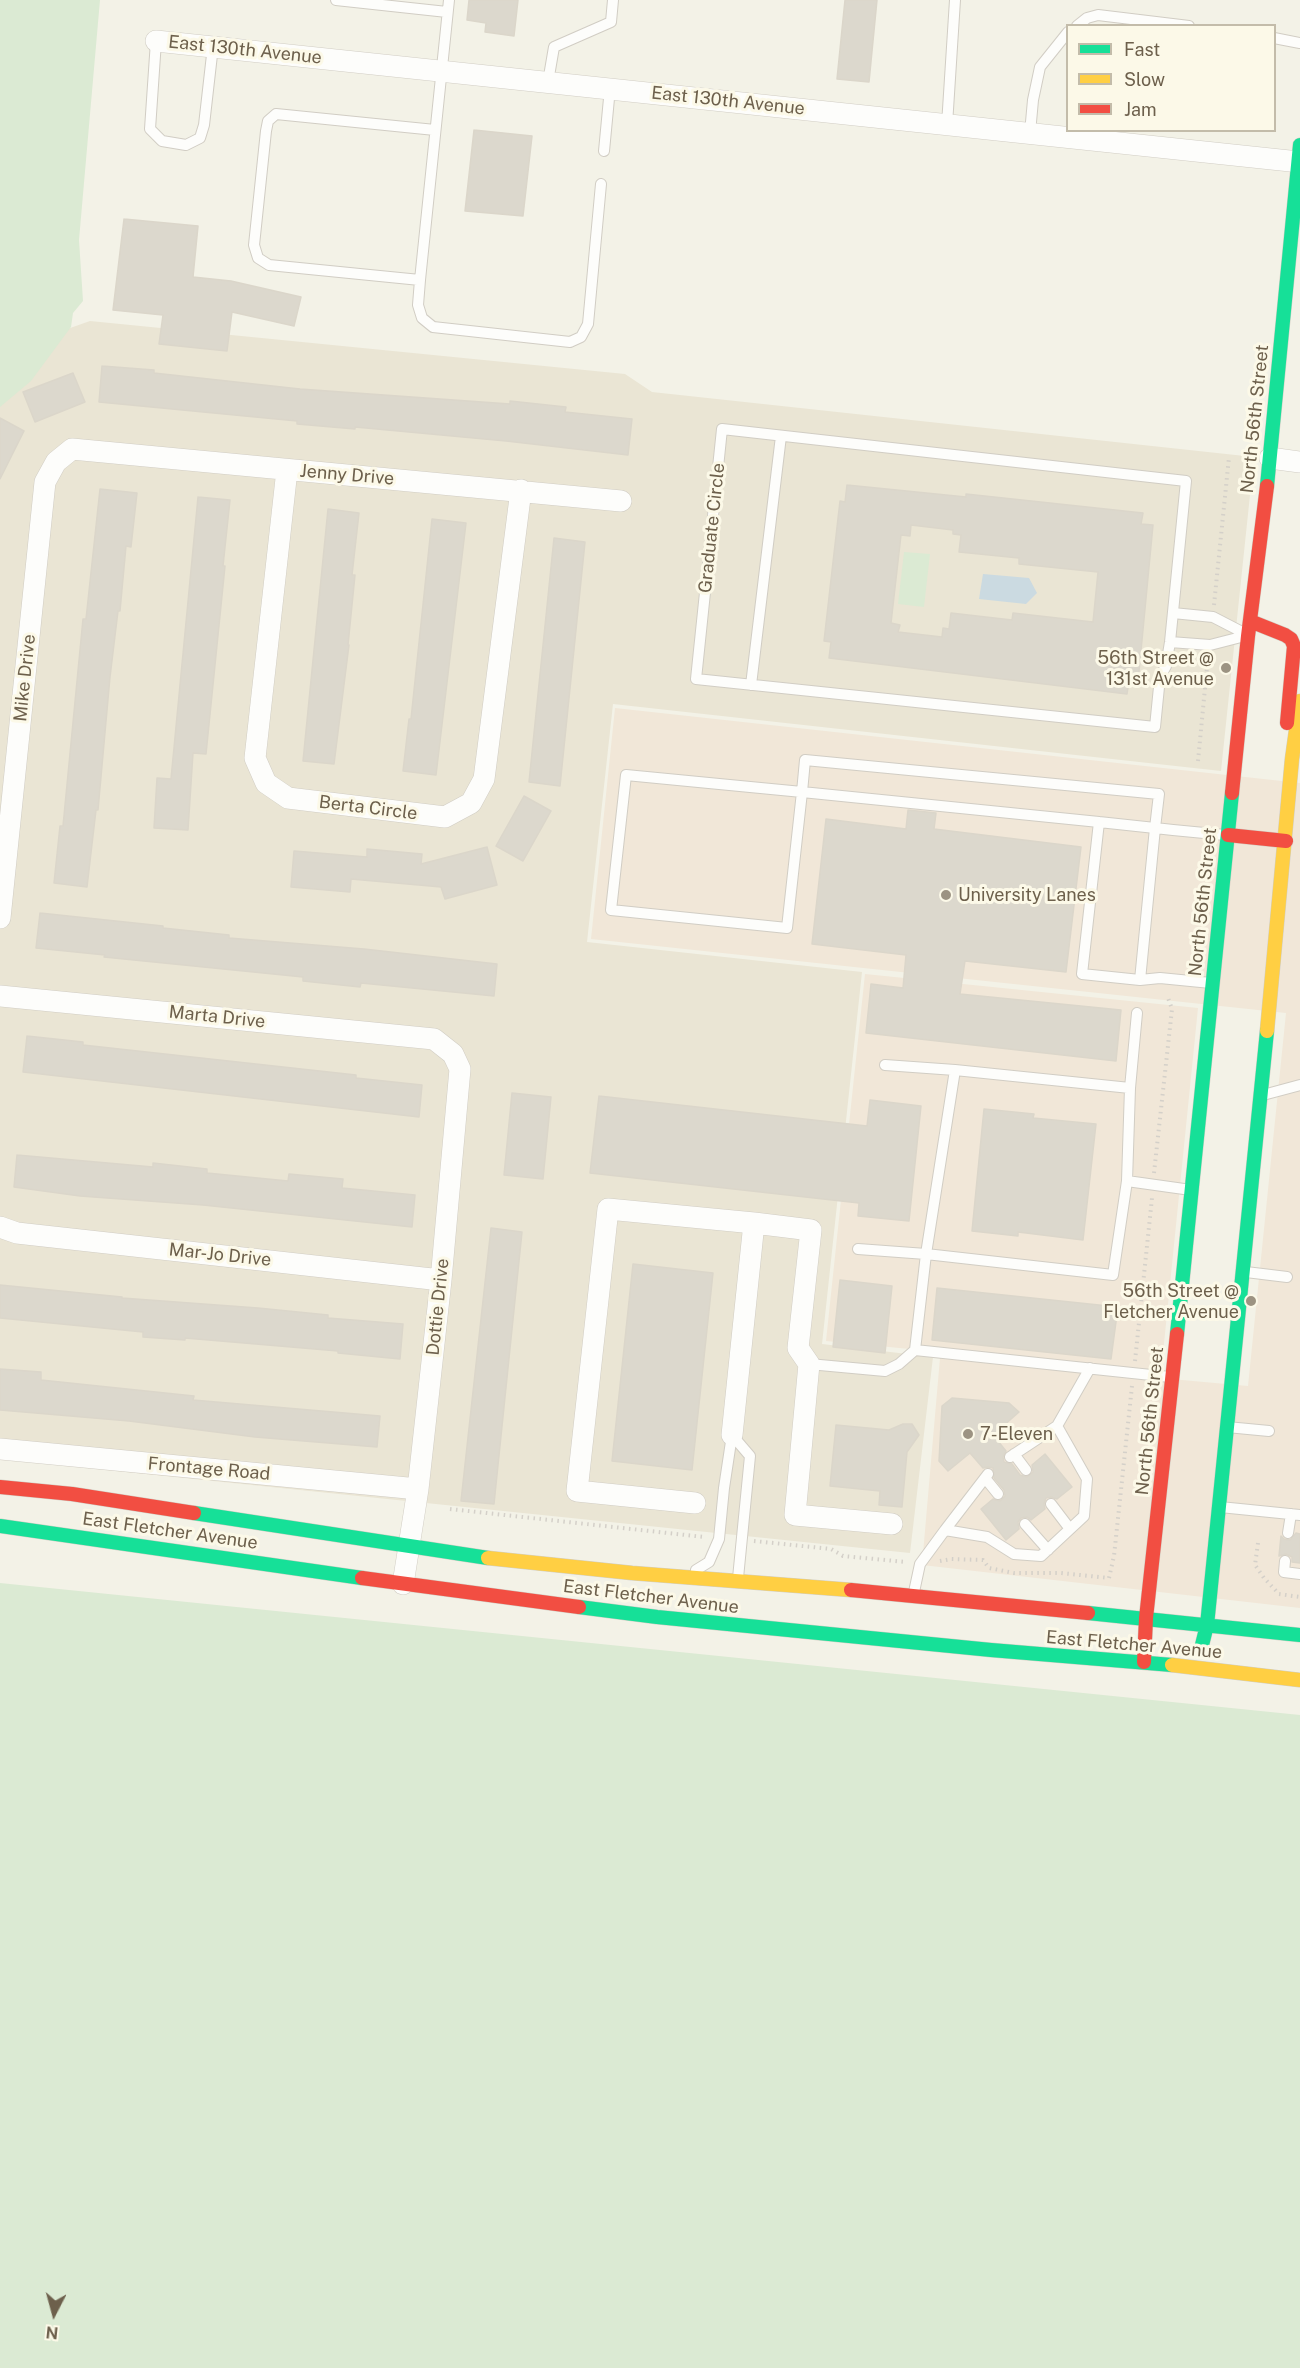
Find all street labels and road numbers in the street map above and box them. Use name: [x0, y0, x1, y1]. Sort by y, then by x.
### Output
street label: East 130th Avenue: [167, 31, 323, 69]
street label: East 130th Avenue: [650, 82, 806, 120]
street label: North 56th Street: [1236, 344, 1274, 494]
street label: Jenny Drive: [299, 460, 395, 490]
street label: Graduate Circle: [694, 462, 730, 594]
street label: Mike Drive: [10, 633, 40, 723]
street label: Berta Circle: [318, 791, 418, 825]
street label: North 56th Street: [1184, 827, 1222, 977]
street label: Marta Drive: [168, 1001, 266, 1033]
street label: Mar-Jo Drive: [168, 1239, 272, 1271]
street label: Dottie Drive: [422, 1257, 454, 1357]
street label: North 56th Street: [1131, 1346, 1169, 1496]
street label: Frontage Road: [147, 1453, 271, 1485]
street label: East Fletcher Avenue: [81, 1508, 259, 1554]
street label: East Fletcher Avenue: [562, 1576, 740, 1618]
street label: East Fletcher Avenue: [1045, 1627, 1223, 1663]

